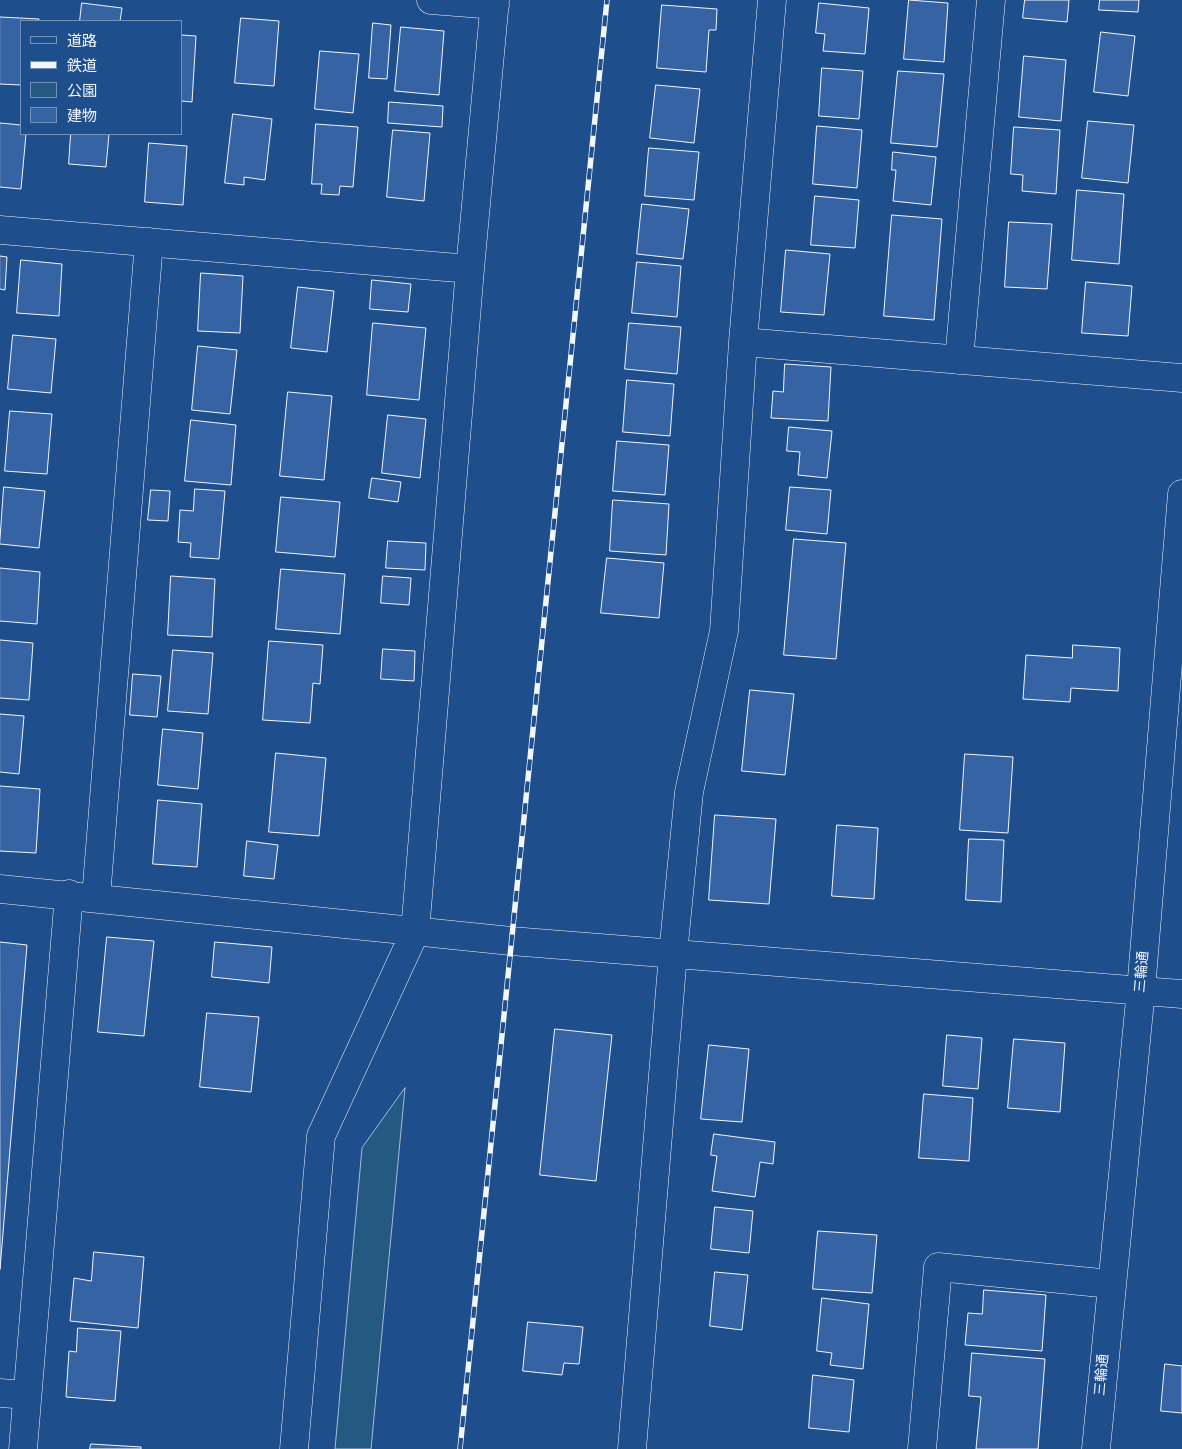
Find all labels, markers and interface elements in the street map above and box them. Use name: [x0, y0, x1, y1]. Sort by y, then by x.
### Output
legend: [20, 20, 182, 135]
text: 道路: [67, 32, 97, 49]
text: 鉄道: [67, 57, 97, 74]
text: 公園: [67, 82, 97, 99]
text: 建物: [67, 107, 97, 124]
street label: 三輪通: [1132, 950, 1152, 994]
street label: 三輪通: [1092, 1353, 1112, 1397]

